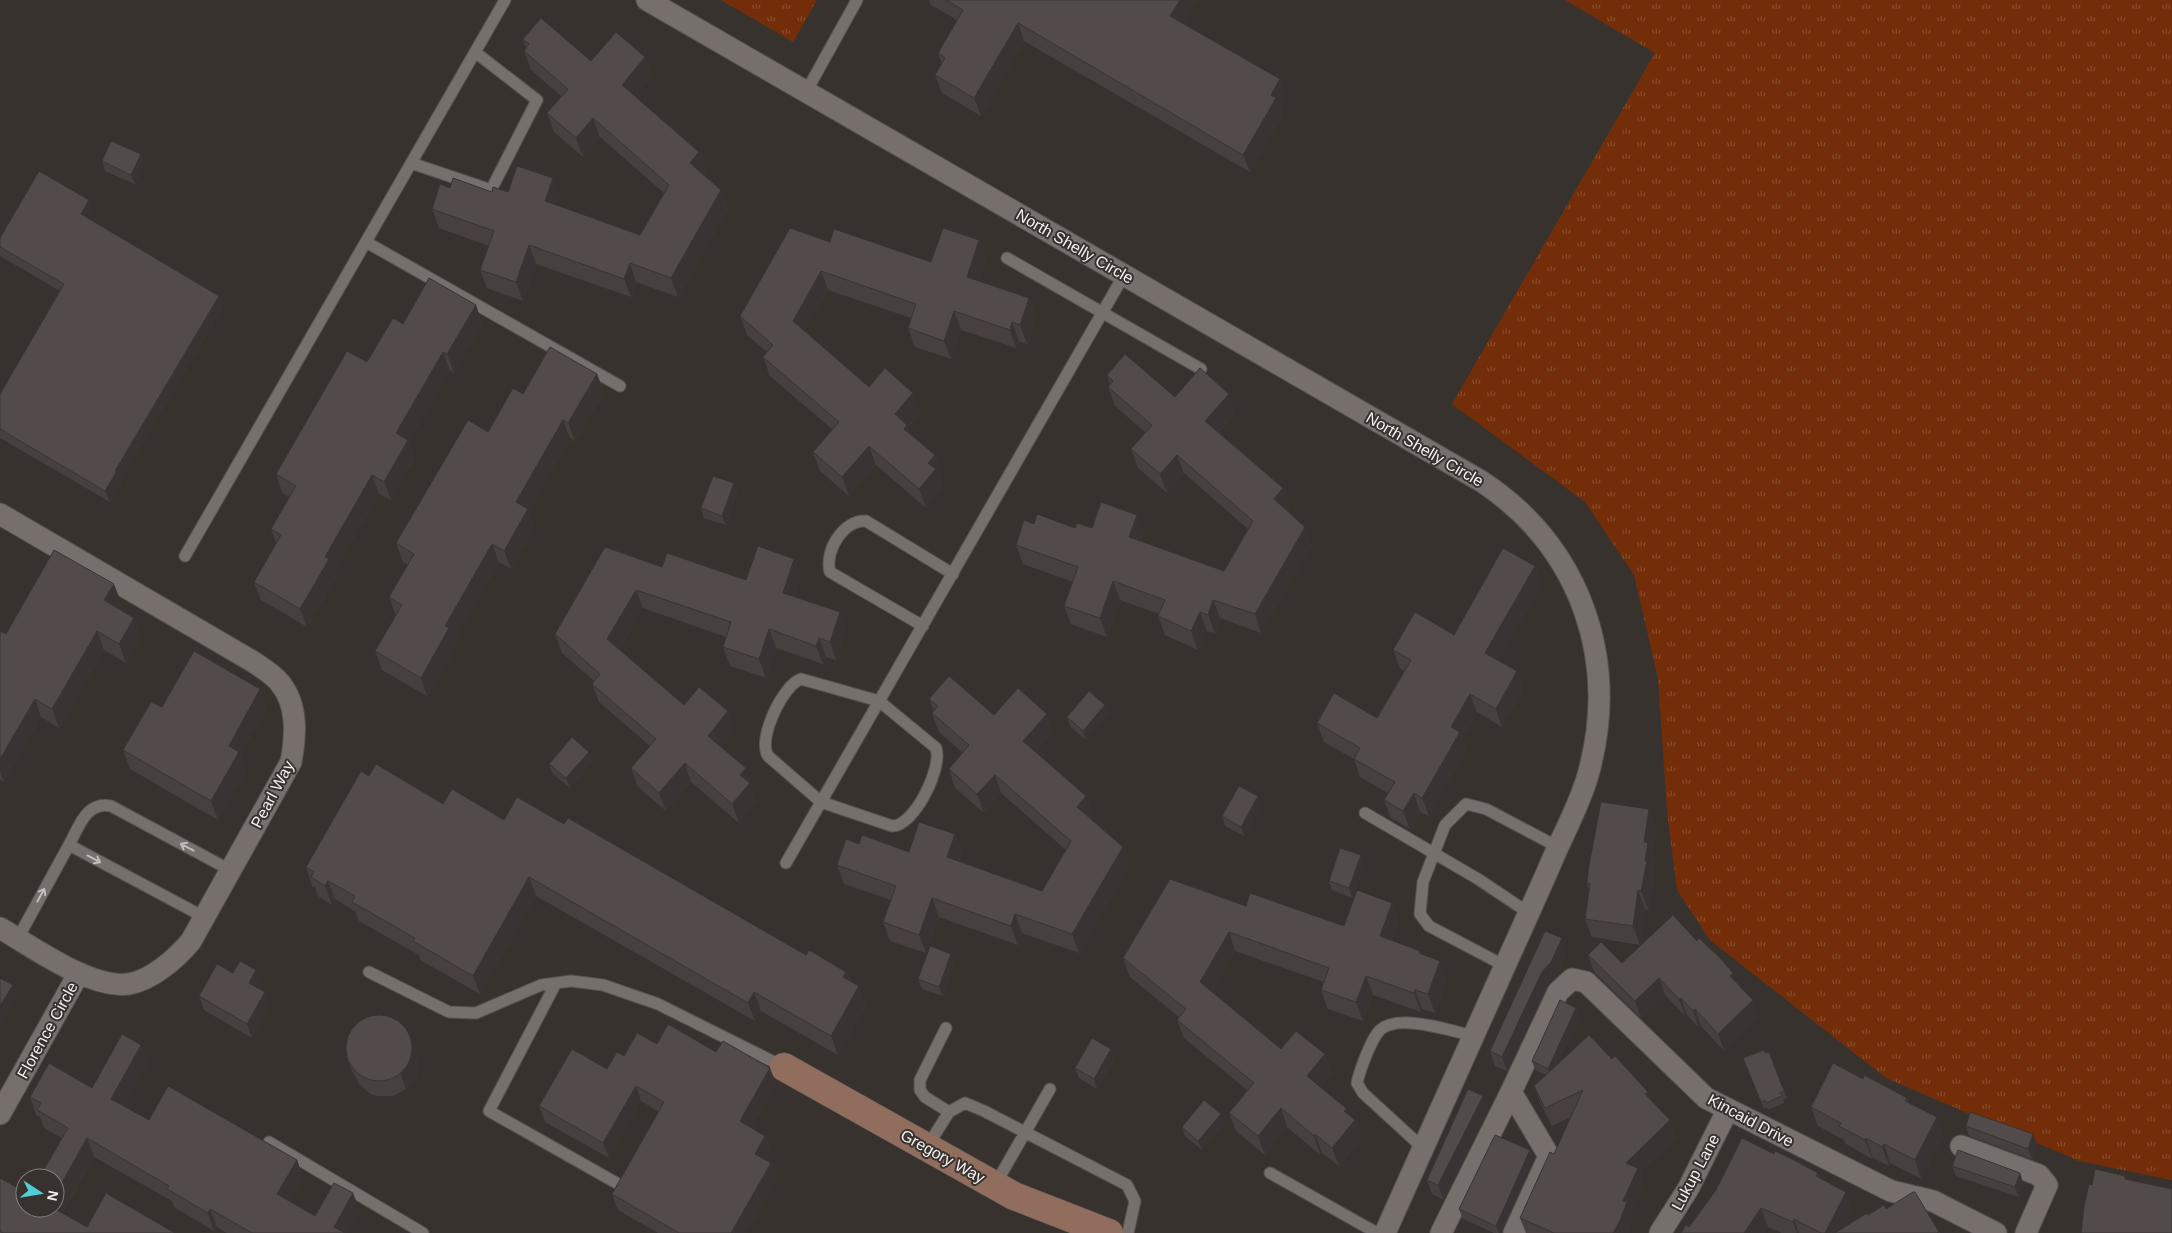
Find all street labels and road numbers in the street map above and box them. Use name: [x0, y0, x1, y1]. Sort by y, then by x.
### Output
street label: North Shelly Circle: [1013, 206, 1136, 287]
street label: North Shelly Circle: [1363, 409, 1486, 490]
street label: Pearl Way: [248, 758, 297, 831]
street label: Florence Circle: [14, 979, 81, 1081]
street label: Kincaid Drive: [1705, 1091, 1796, 1150]
street label: Gregory Way: [898, 1126, 988, 1187]
street label: Lukup Lane: [1668, 1131, 1723, 1213]

